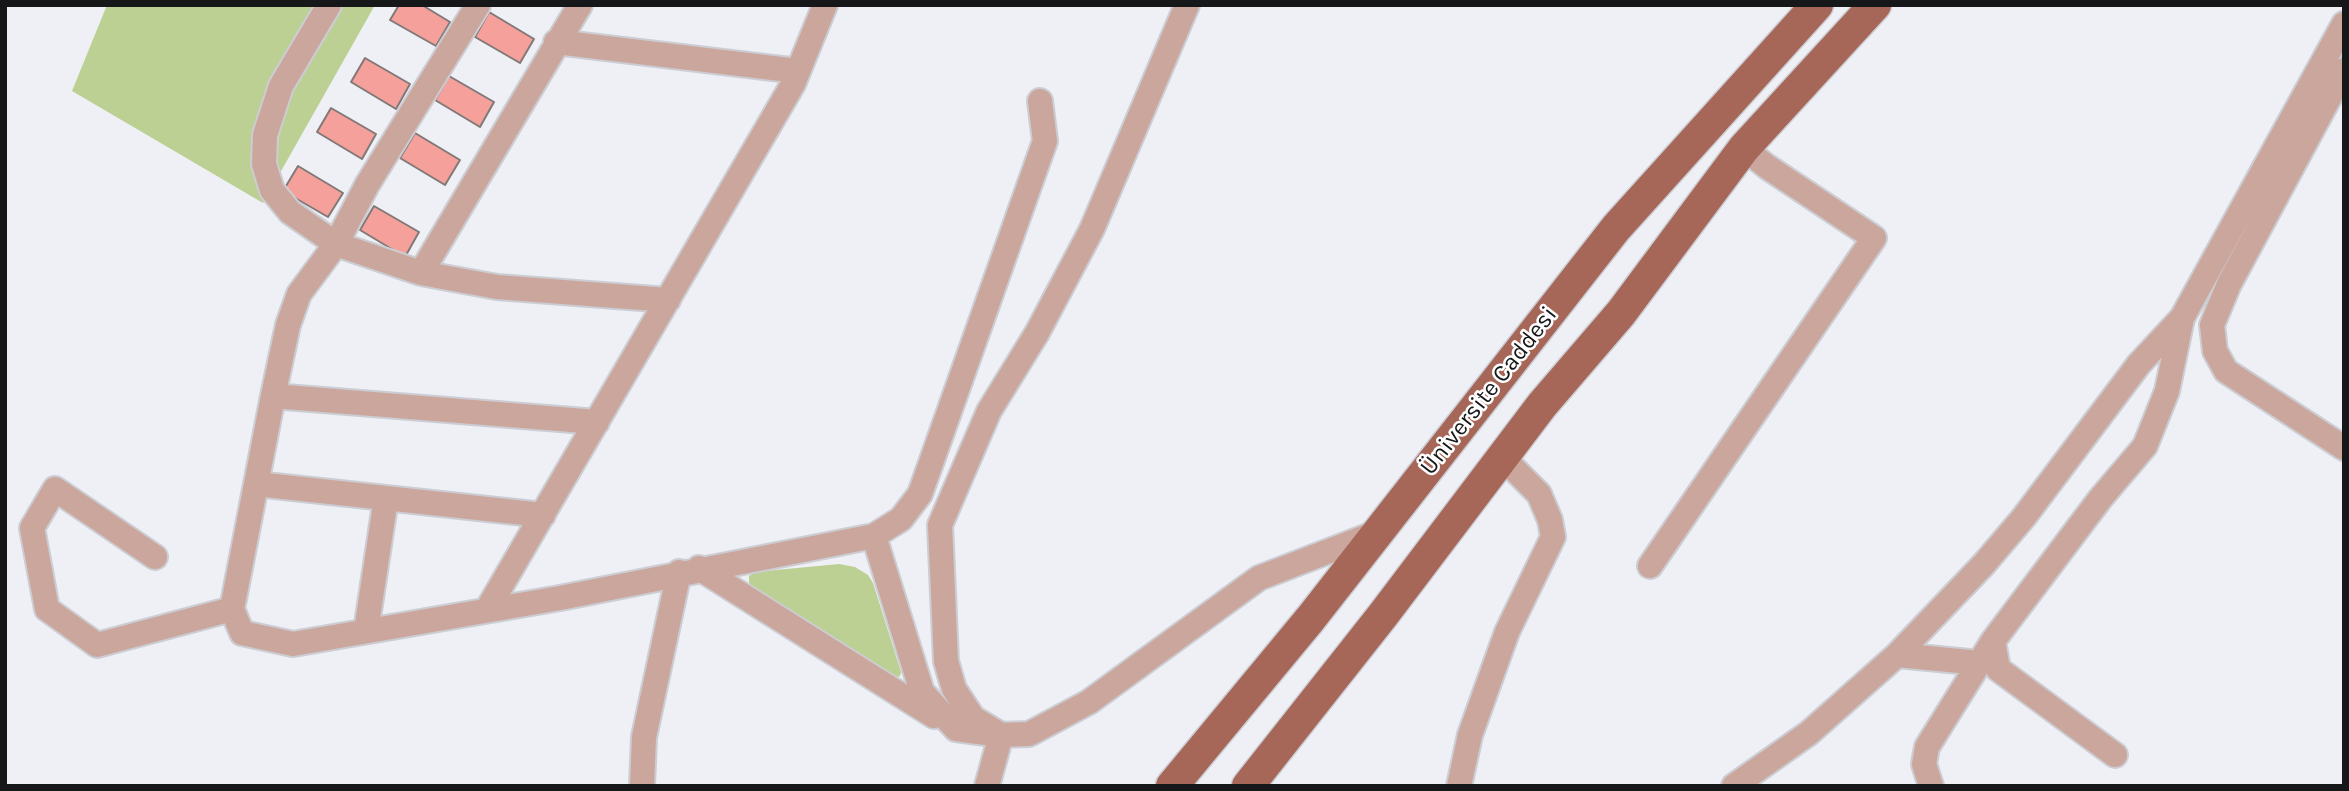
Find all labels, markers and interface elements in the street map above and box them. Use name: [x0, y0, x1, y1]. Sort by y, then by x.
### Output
street label: Üniversite Caddesi: [1414, 301, 1564, 481]

